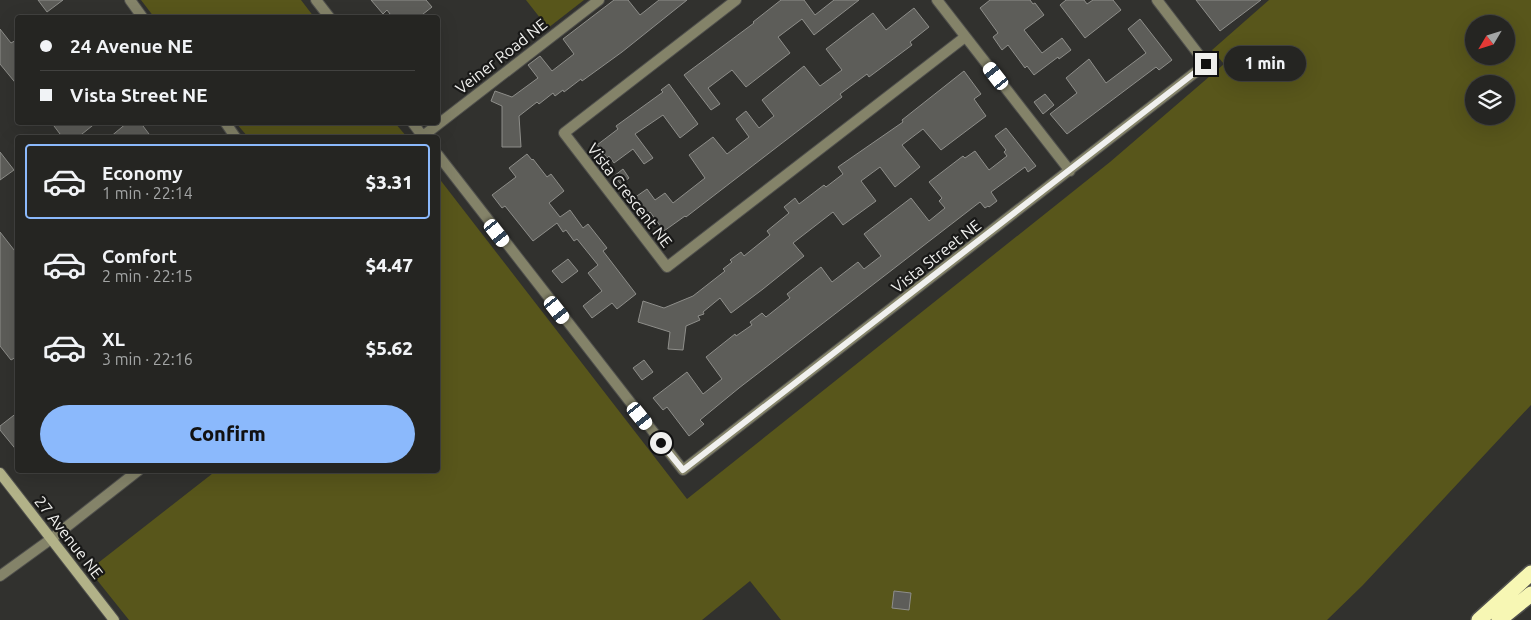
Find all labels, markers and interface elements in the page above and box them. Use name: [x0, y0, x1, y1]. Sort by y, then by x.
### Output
street label: Veiner Road NE: [452, 15, 550, 97]
north arrow: [1465, 15, 1515, 65]
map controls: [1465, 15, 1515, 125]
text: 24 Avenue NE: [70, 35, 193, 57]
callout: 1 min: [1224, 46, 1306, 82]
route end: [1195, 53, 1217, 75]
text: 1 min: [1245, 54, 1285, 72]
car: [980, 60, 1011, 92]
button: layers: [1465, 75, 1515, 125]
text: Vista Street NE: [70, 84, 208, 106]
street label: Vista Crescent NE: [584, 139, 676, 251]
icon: car: [42, 159, 87, 204]
text: Economy: [102, 162, 183, 184]
text: $3.31: [365, 171, 413, 193]
text: 1 min · 22:14: [102, 184, 193, 202]
street label: Vista Street NE: [888, 216, 984, 296]
car: [481, 217, 512, 249]
icon: car: [42, 242, 87, 287]
text: Comfort: [102, 245, 177, 267]
text: $4.47: [365, 254, 413, 276]
text: 2 min · 22:15: [102, 267, 193, 285]
car: [541, 294, 572, 326]
icon: car: [42, 325, 87, 370]
text: XL: [102, 328, 125, 350]
text: $5.62: [365, 337, 413, 359]
text: 3 min · 22:16: [102, 350, 193, 368]
car: [624, 400, 655, 432]
button: Confirm: [40, 405, 415, 463]
route start: [650, 432, 672, 454]
street label: 27 Avenue NE: [31, 492, 107, 582]

